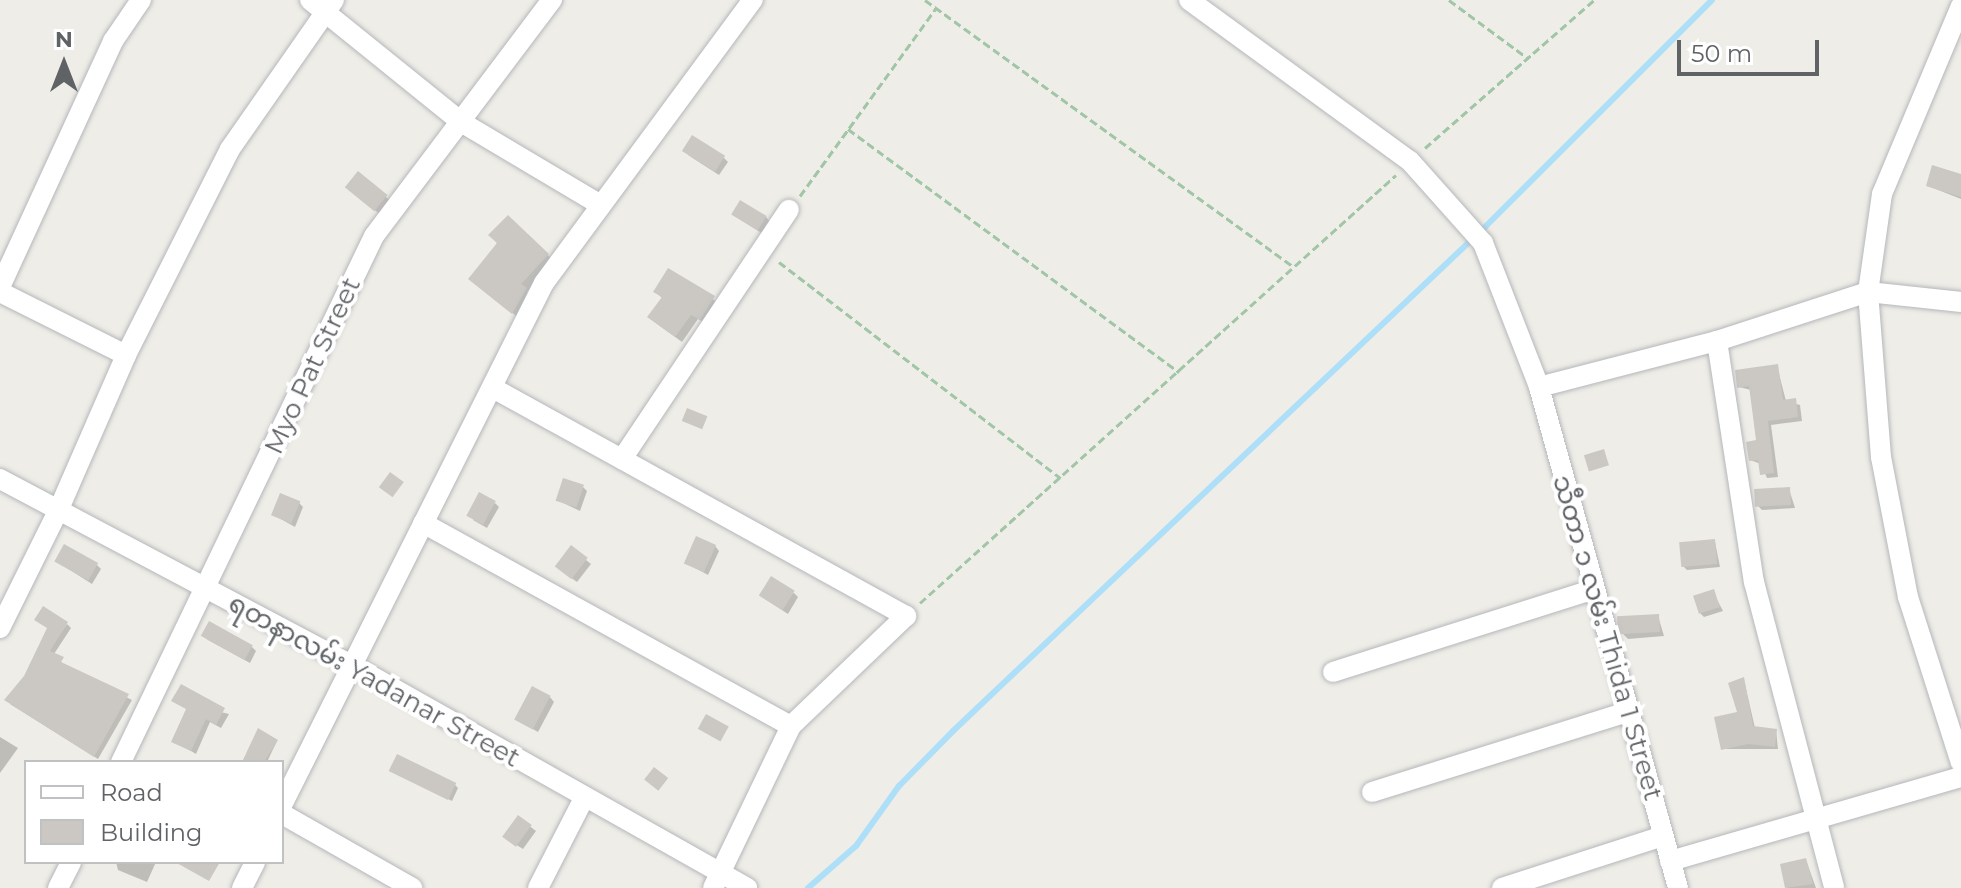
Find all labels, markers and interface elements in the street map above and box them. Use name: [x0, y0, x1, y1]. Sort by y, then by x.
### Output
north arrow: [24, 24, 104, 104]
scale bar: [1681, 24, 1823, 74]
text: N: [55, 26, 73, 53]
text: 50 m: [1691, 39, 1752, 68]
street label: Myo Pat Street: [258, 273, 368, 459]
street label: သီတာ ၁ လမ်း Thida 1 Street: [1546, 472, 1668, 804]
street label: ရတနာလမ်း Yadanar Street: [223, 588, 525, 774]
legend: [24, 760, 284, 864]
text: Road: [100, 778, 163, 807]
text: Building: [100, 818, 203, 847]

